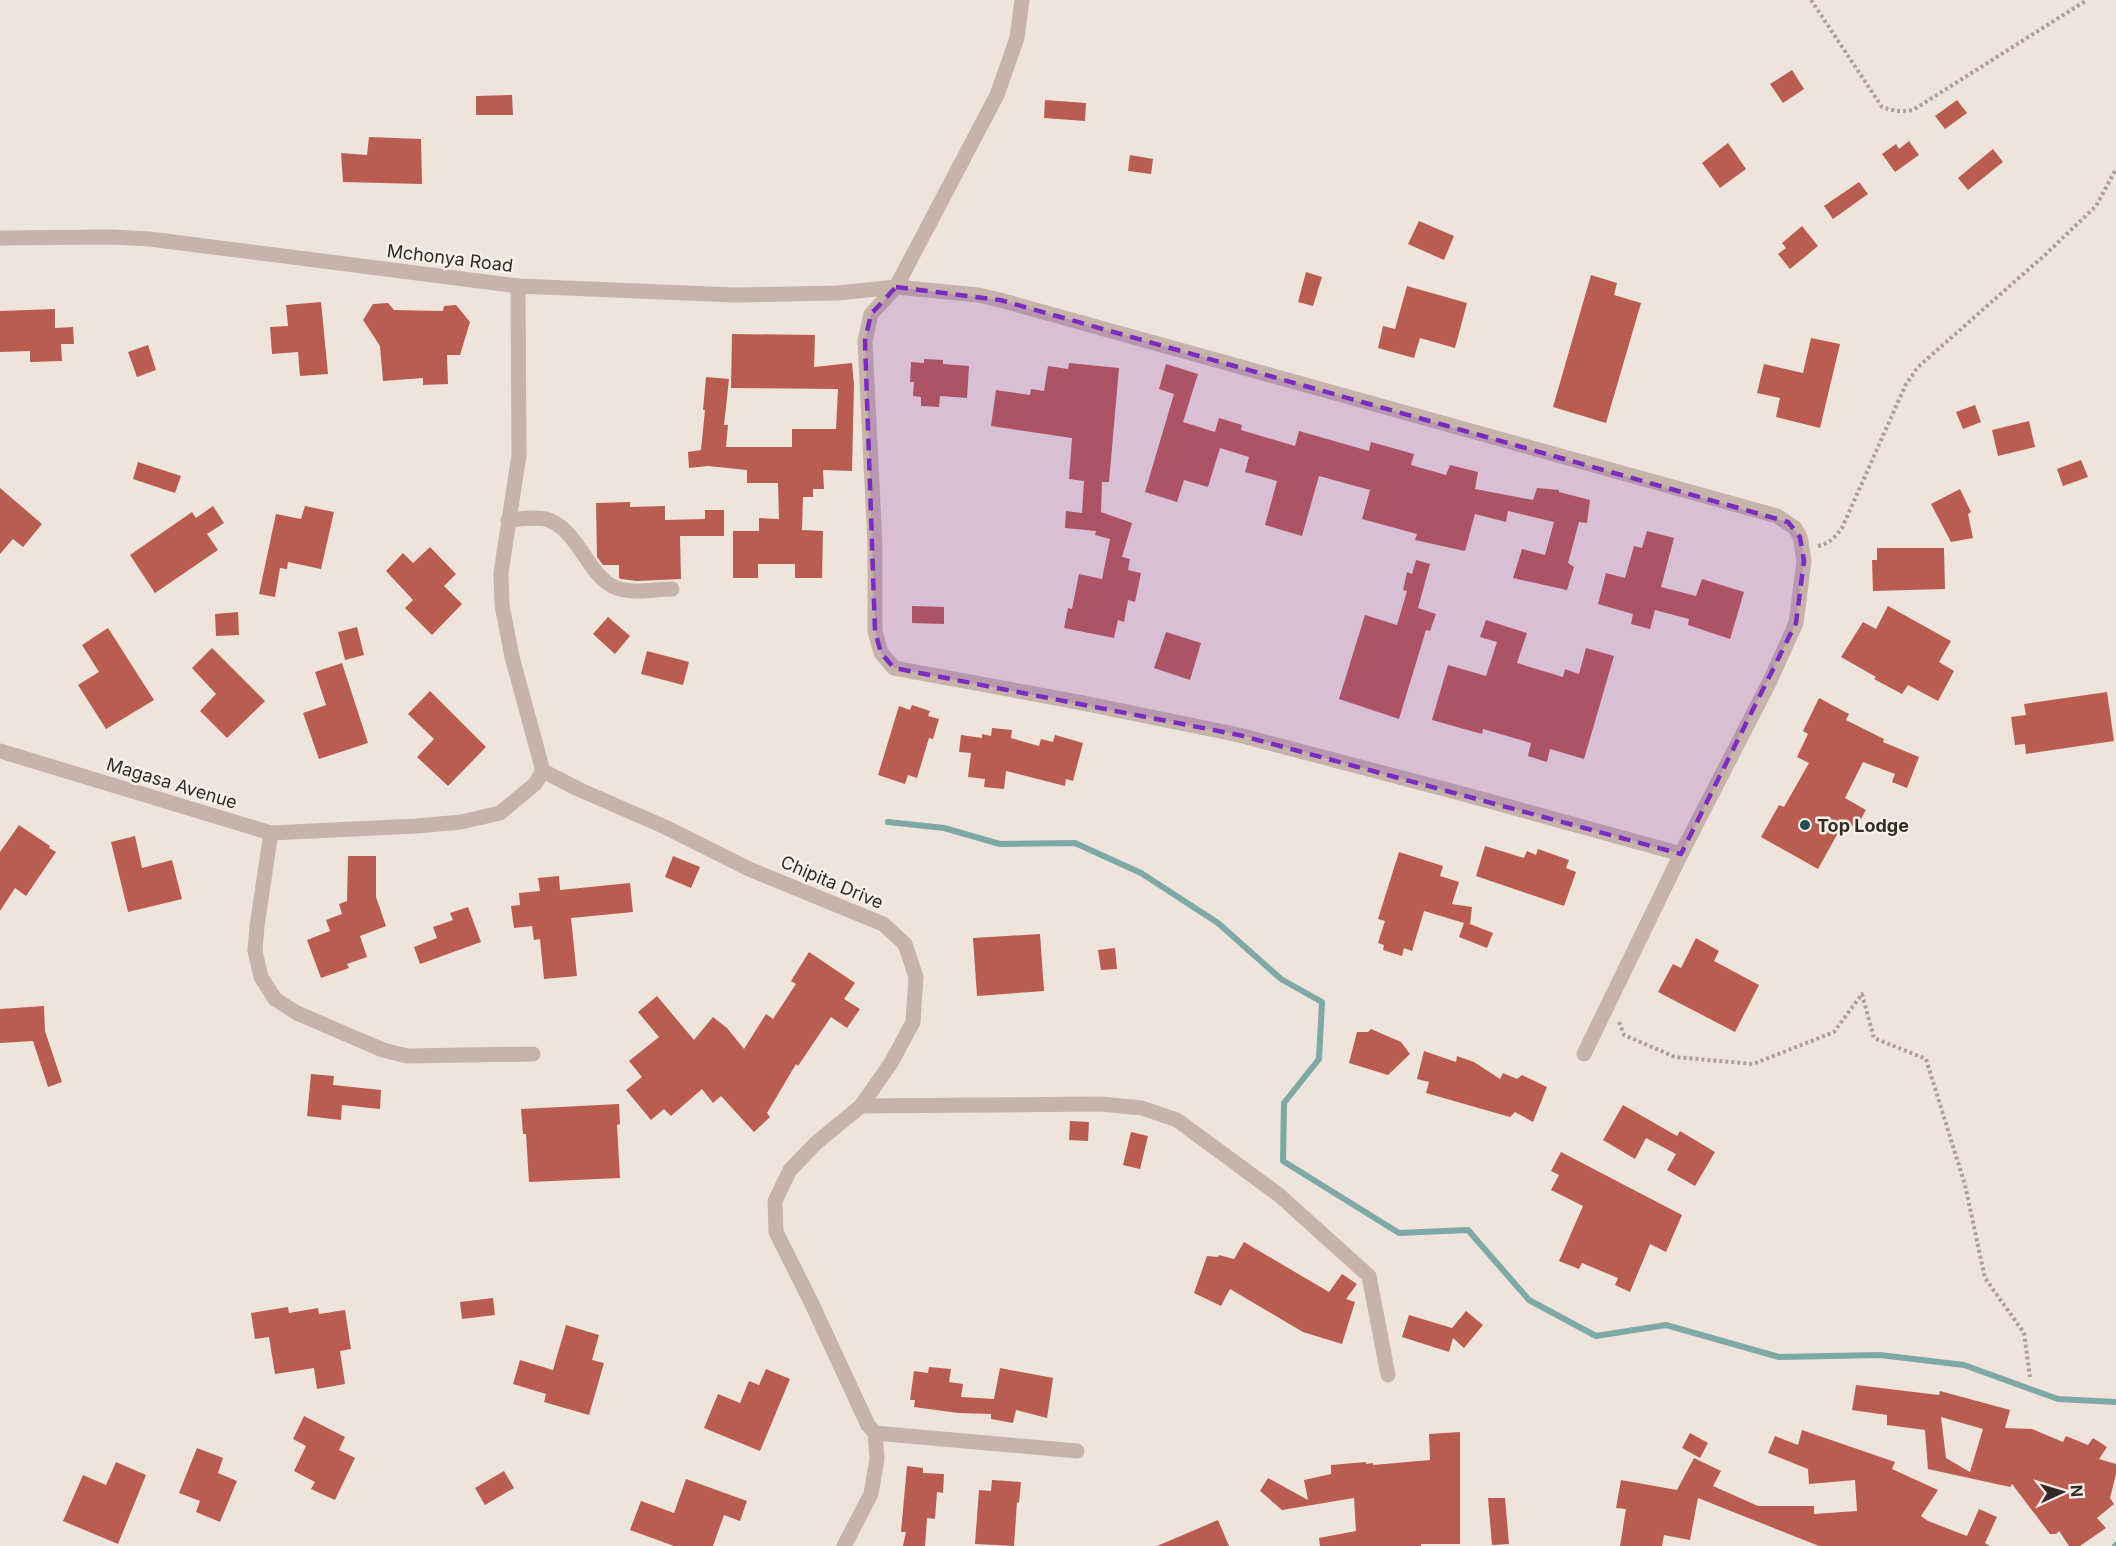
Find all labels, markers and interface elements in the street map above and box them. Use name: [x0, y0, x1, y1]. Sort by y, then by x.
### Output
street label: Mchonya Road: [386, 240, 514, 276]
street label: Magasa Avenue: [104, 753, 240, 813]
place label: Top Lodge: [1817, 815, 1909, 836]
marker: Top Lodge: [1798, 818, 1812, 832]
street label: Chipita Drive: [778, 851, 886, 913]
north arrow: [2032, 1462, 2092, 1522]
text: N: [2067, 1484, 2087, 1498]

